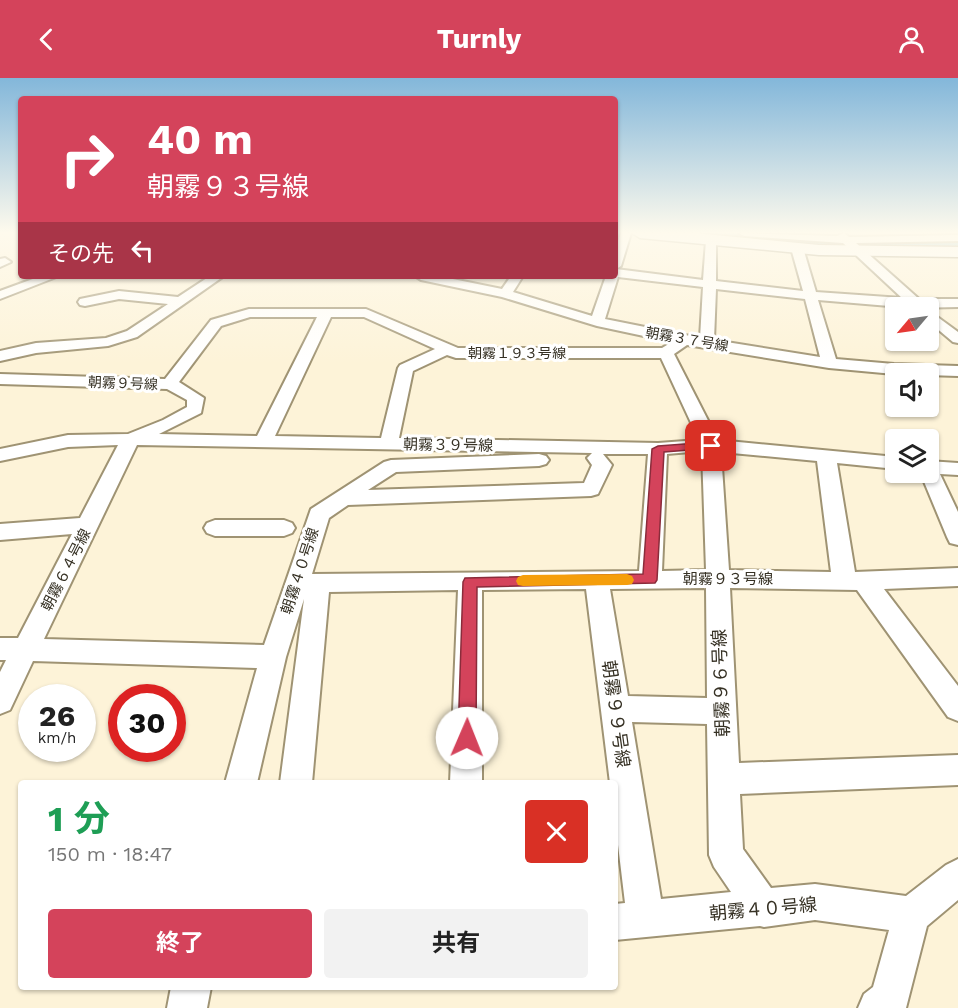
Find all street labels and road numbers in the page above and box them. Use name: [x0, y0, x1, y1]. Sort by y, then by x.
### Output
street label: 朝霧３７号線: [644, 324, 730, 354]
street label: 朝霧１９３号線: [468, 345, 566, 361]
street label: 朝霧９号線: [88, 374, 158, 392]
street label: 朝霧３９号線: [403, 435, 493, 455]
street label: 朝霧４０号線: [278, 525, 322, 617]
street label: 朝霧６４号線: [38, 526, 94, 614]
street label: 朝霧９３号線: [683, 570, 773, 588]
street label: 朝霧９６号線: [708, 629, 733, 737]
street label: 朝霧９９号線: [599, 659, 634, 769]
street label: 朝霧４０号線: [708, 893, 818, 924]

